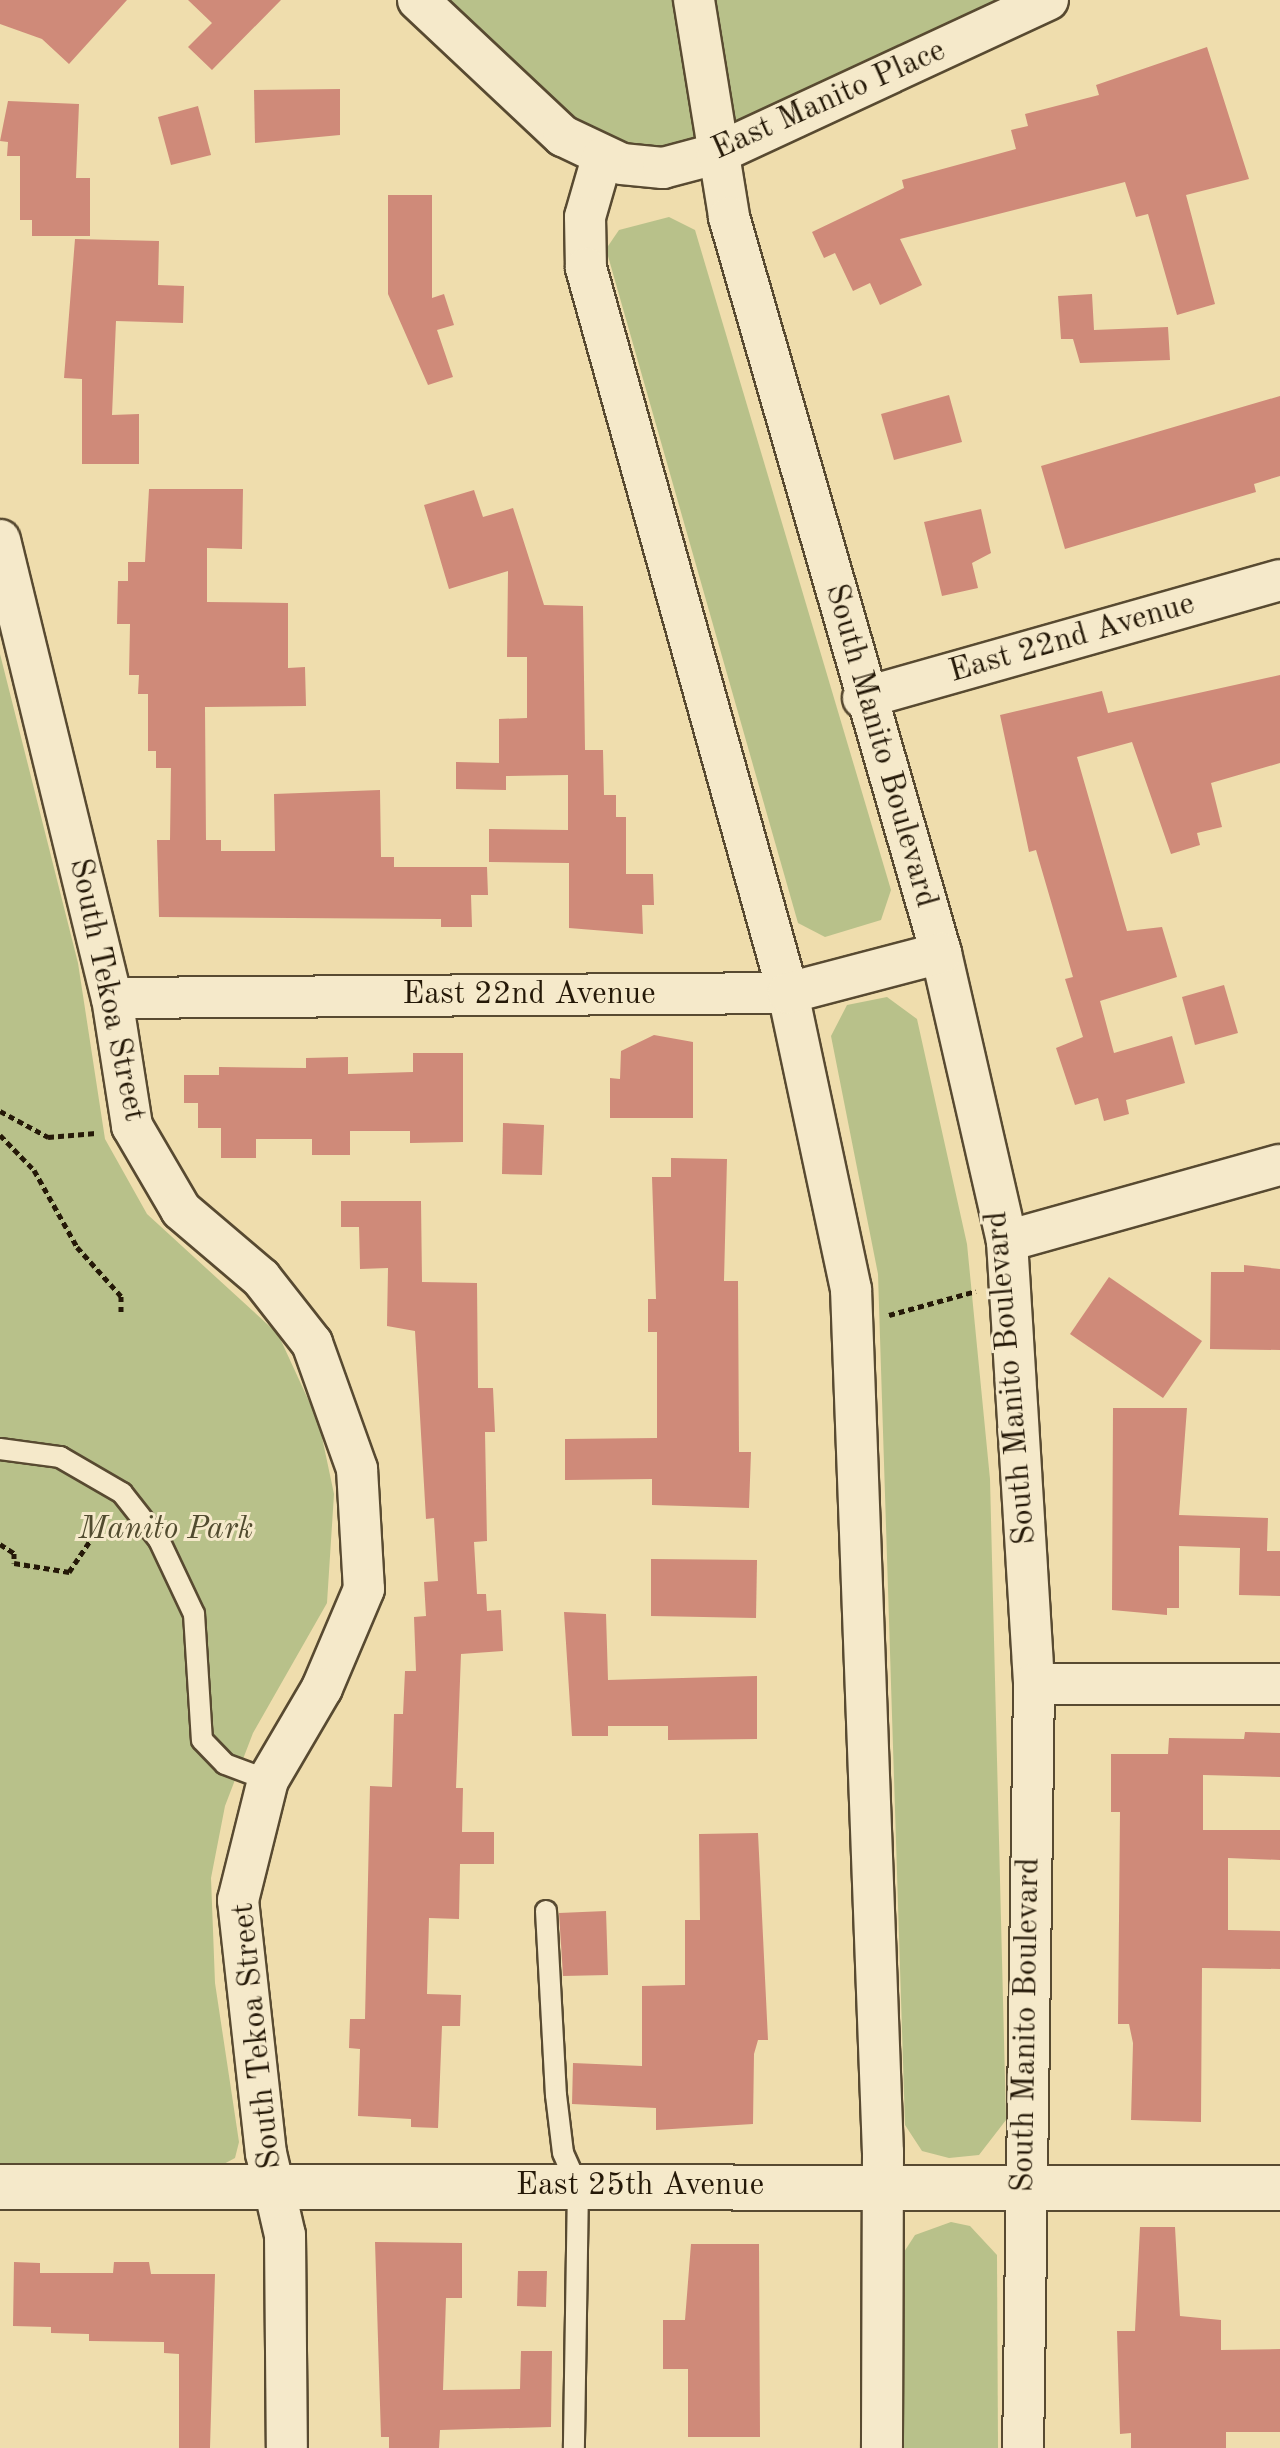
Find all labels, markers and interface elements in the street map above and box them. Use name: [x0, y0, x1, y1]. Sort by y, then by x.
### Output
street label: East Manito Place: [706, 32, 952, 170]
street label: South Manito Boulevard: [815, 580, 945, 912]
street label: East 22nd Avenue: [945, 586, 1199, 692]
street label: South Tekoa Street: [59, 855, 153, 1125]
street label: East 22nd Avenue: [402, 976, 656, 1014]
street label: South Manito Boulevard: [978, 1210, 1046, 1546]
park label: Manito Park: [79, 1511, 253, 1549]
street label: South Manito Boulevard: [1005, 1857, 1049, 2193]
street label: South Tekoa Street: [225, 1901, 291, 2171]
street label: East 25th Avenue: [516, 2167, 764, 2205]

